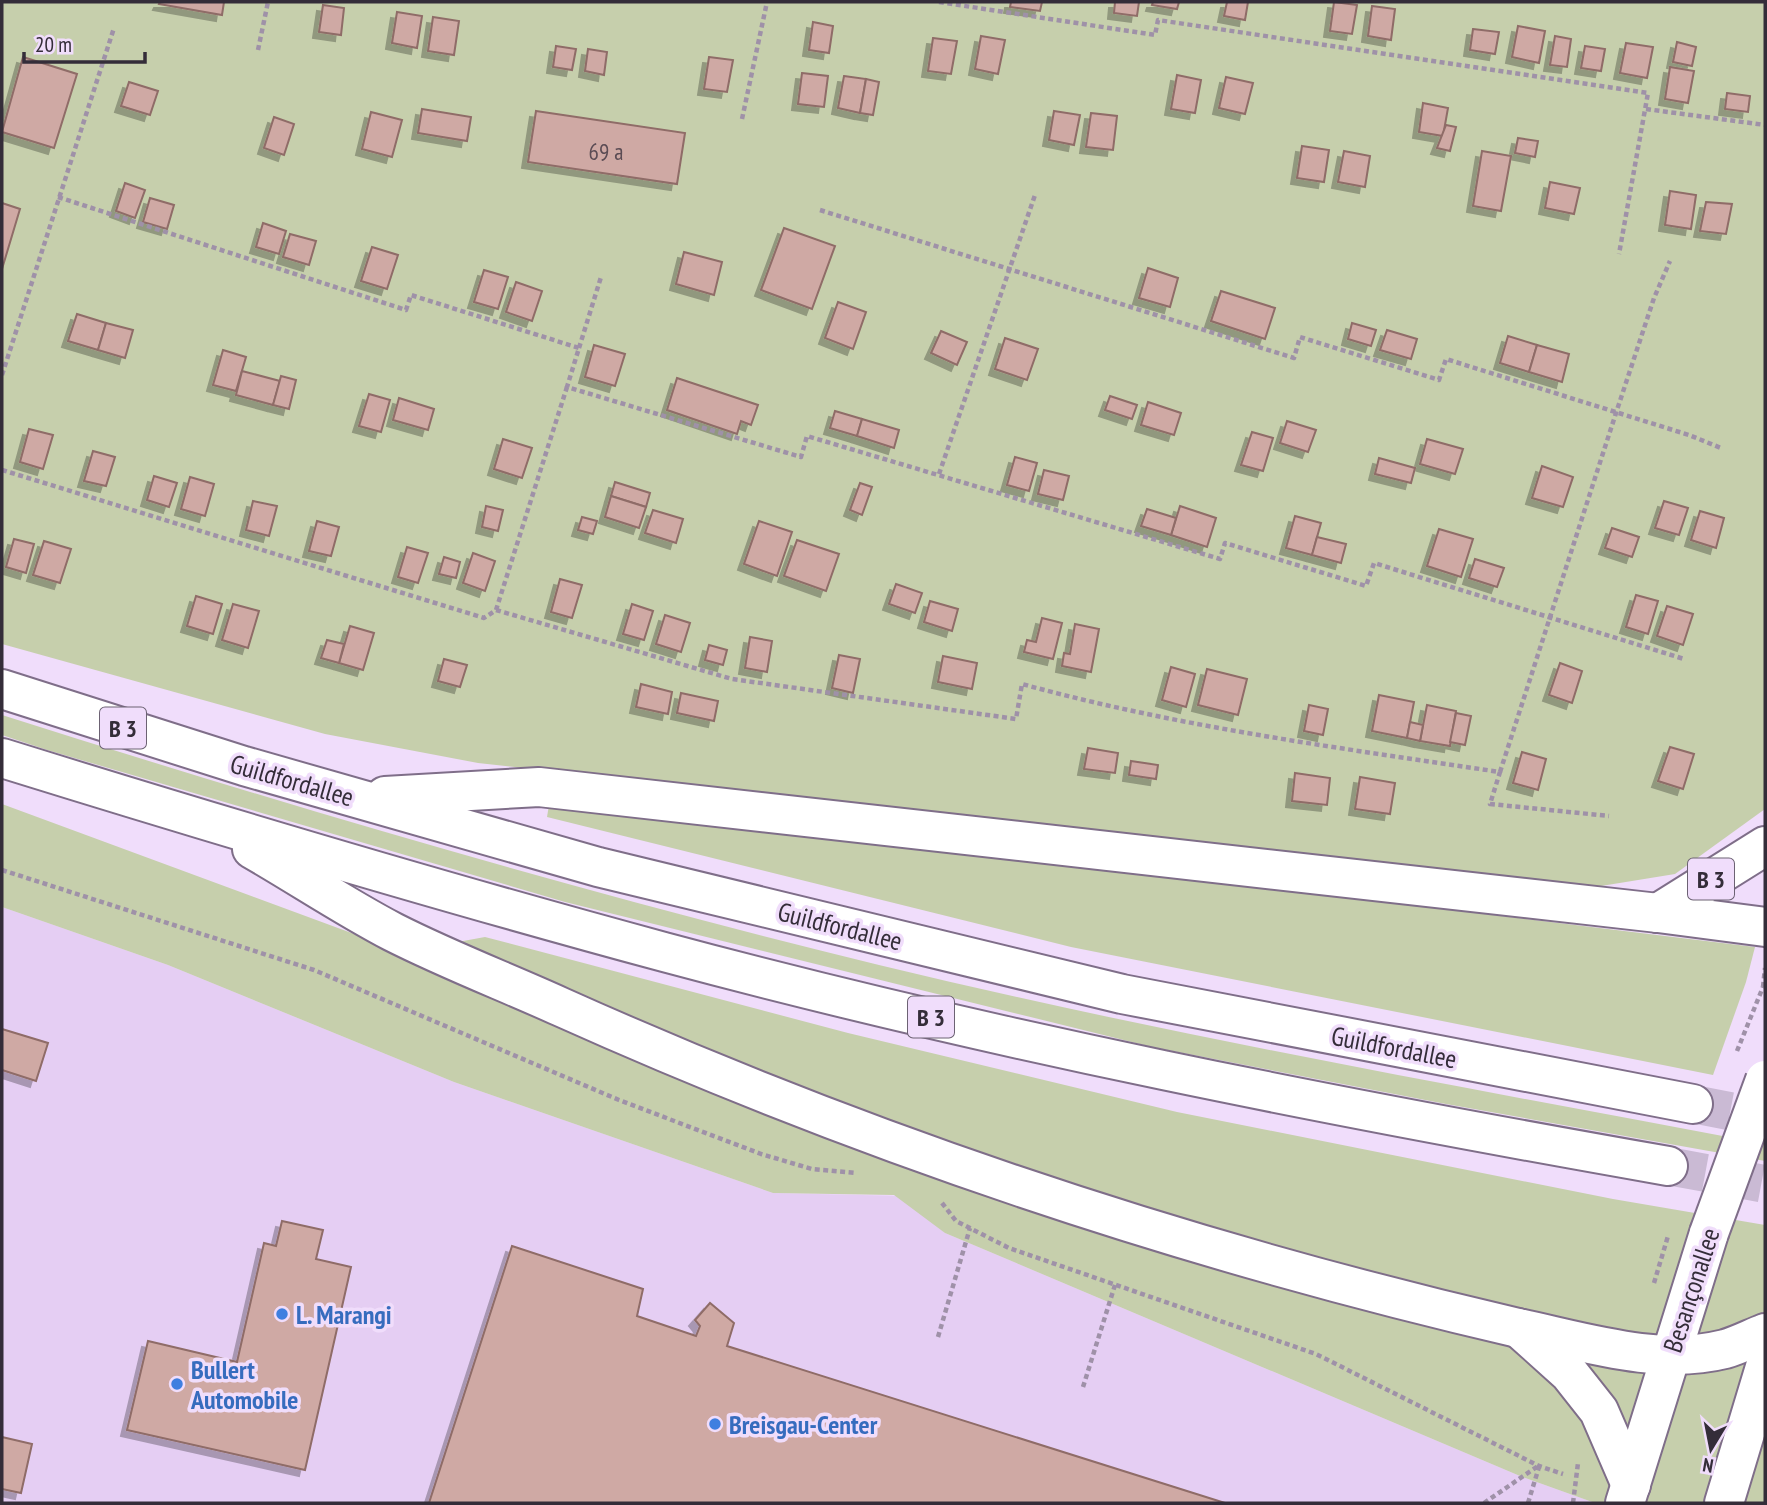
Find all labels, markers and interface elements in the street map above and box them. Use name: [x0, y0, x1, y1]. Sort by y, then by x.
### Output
scale bar: [24, 21, 145, 65]
text: 20 m: [35, 31, 72, 58]
house number: 69 a: [589, 137, 623, 166]
road number: B 3: [100, 708, 146, 748]
street label: Guildfordallee: [226, 747, 358, 813]
road number: B 3: [1688, 858, 1734, 900]
street label: Guildfordallee: [774, 895, 906, 957]
road number: B 3: [908, 996, 954, 1037]
street label: Guildfordallee: [1329, 1019, 1459, 1075]
street label: Besançonallee: [1655, 1224, 1727, 1356]
place label: L. Marangi: [296, 1298, 392, 1331]
marker: L. Marangi: [274, 1306, 290, 1322]
place label: Bullert Automobile: [190, 1353, 298, 1416]
marker: Bullert Automobile: [169, 1376, 185, 1392]
place label: Breisgau-Center: [729, 1408, 878, 1441]
north arrow: [1676, 1414, 1746, 1484]
marker: Breisgau-Center: [707, 1416, 723, 1432]
text: N: [1701, 1453, 1715, 1478]

